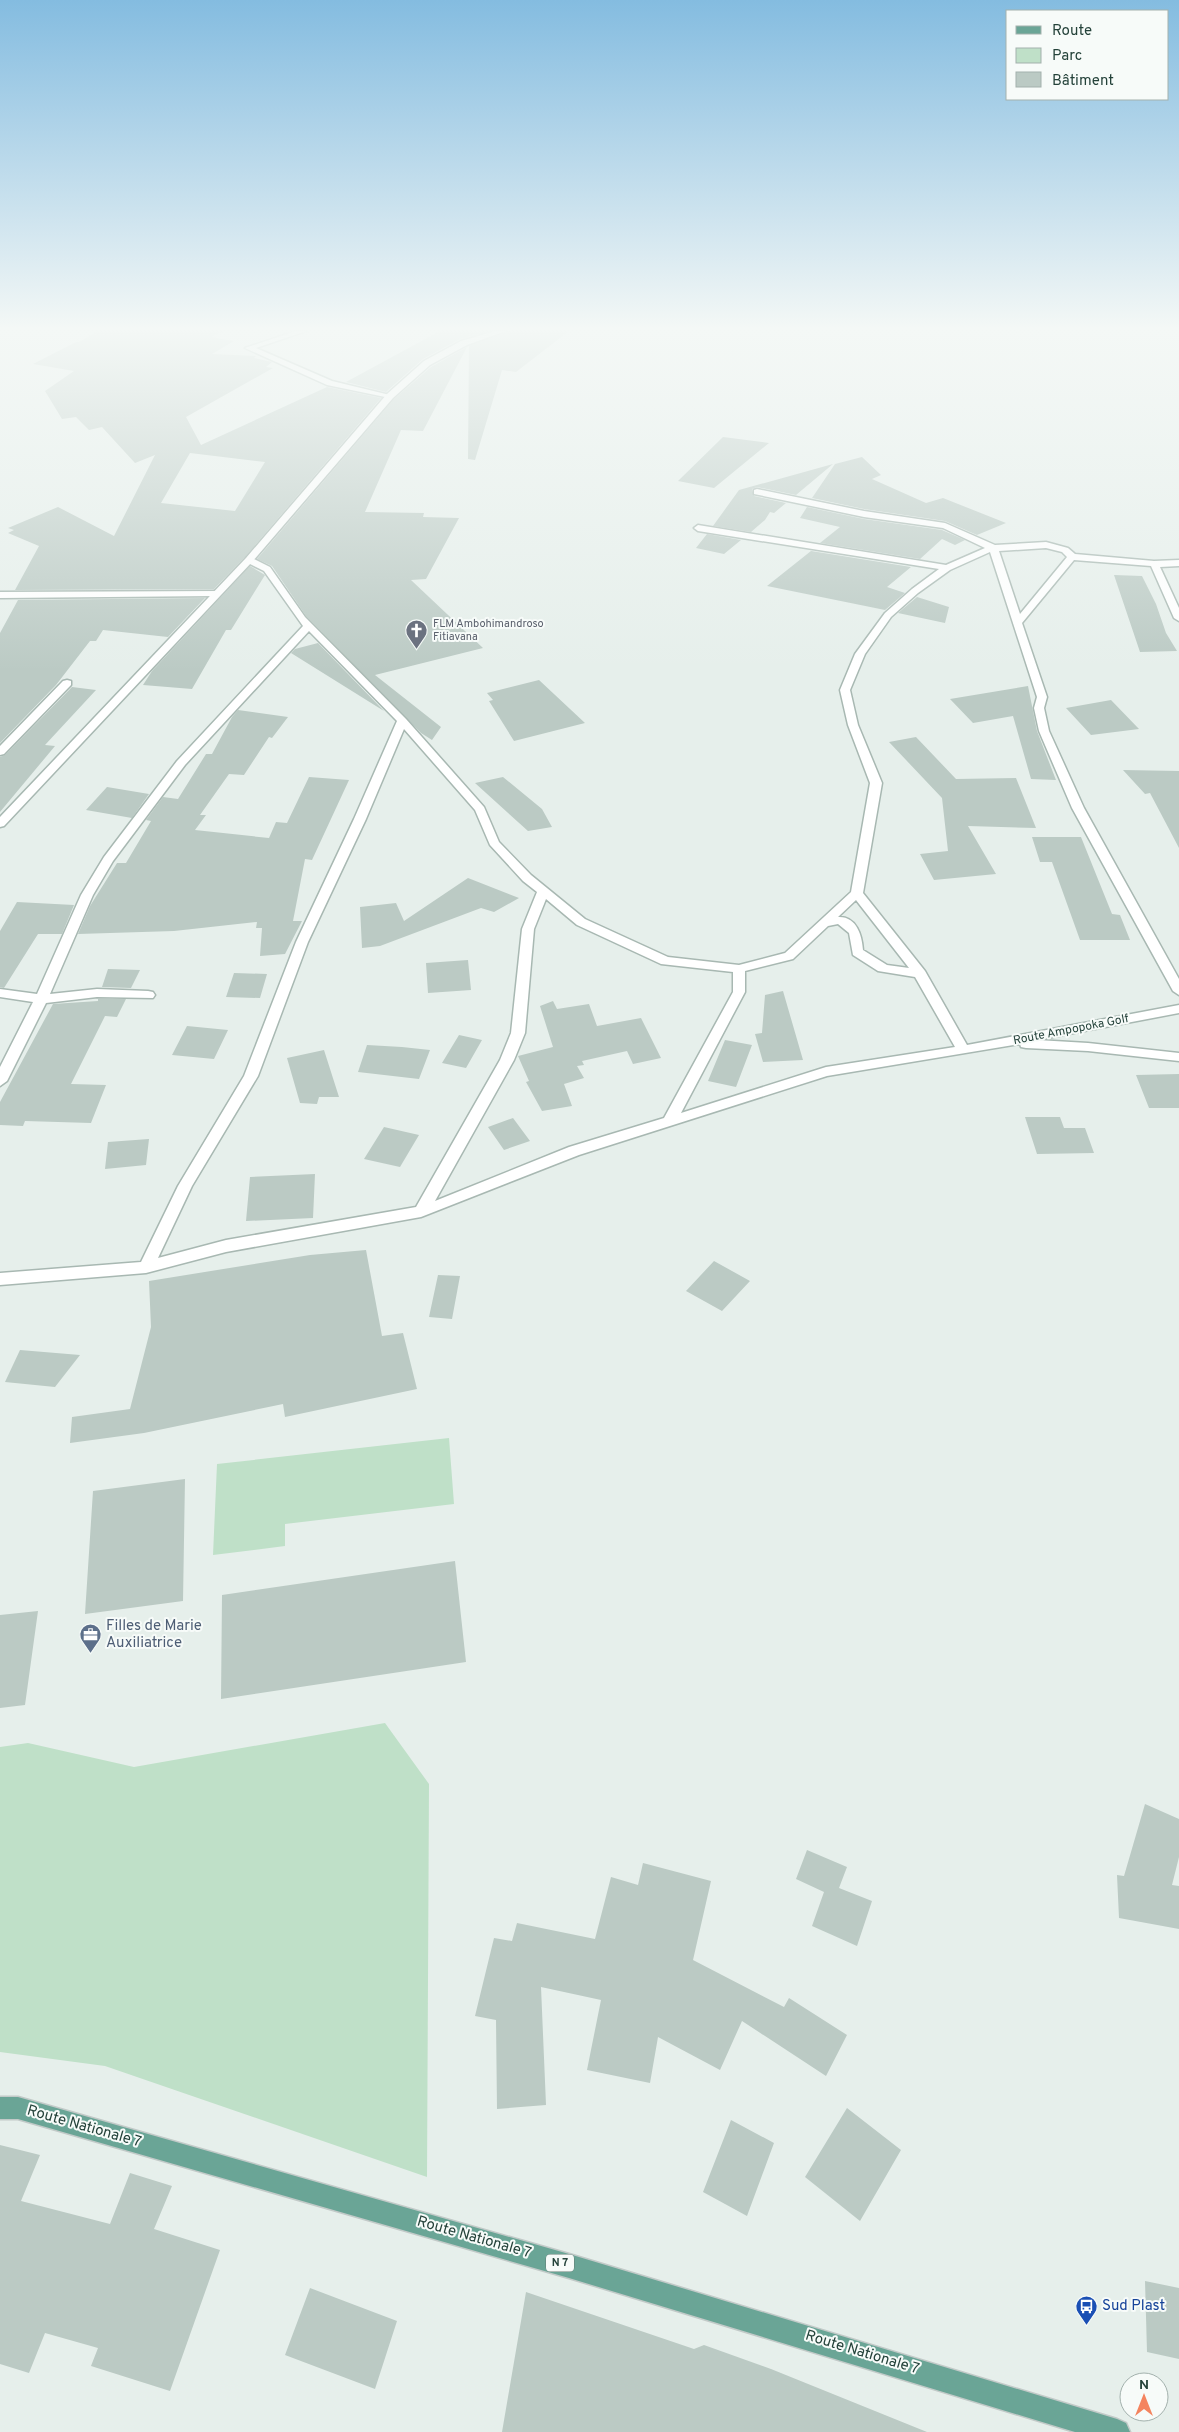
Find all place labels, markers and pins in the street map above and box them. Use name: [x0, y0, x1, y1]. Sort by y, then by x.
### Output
place label: FLM Ambohimandroso Fitiavana: [433, 617, 544, 644]
church icon: FLM Ambohimandroso Fitiavana: [405, 618, 429, 649]
place label: Filles de Marie Auxiliatrice: [106, 1617, 202, 1653]
office icon: Filles de Marie Auxiliatrice: [78, 1623, 102, 1654]
bus stop icon: Sud Plast: [1074, 2294, 1098, 2325]
place label: Sud Plast: [1102, 2297, 1165, 2316]

